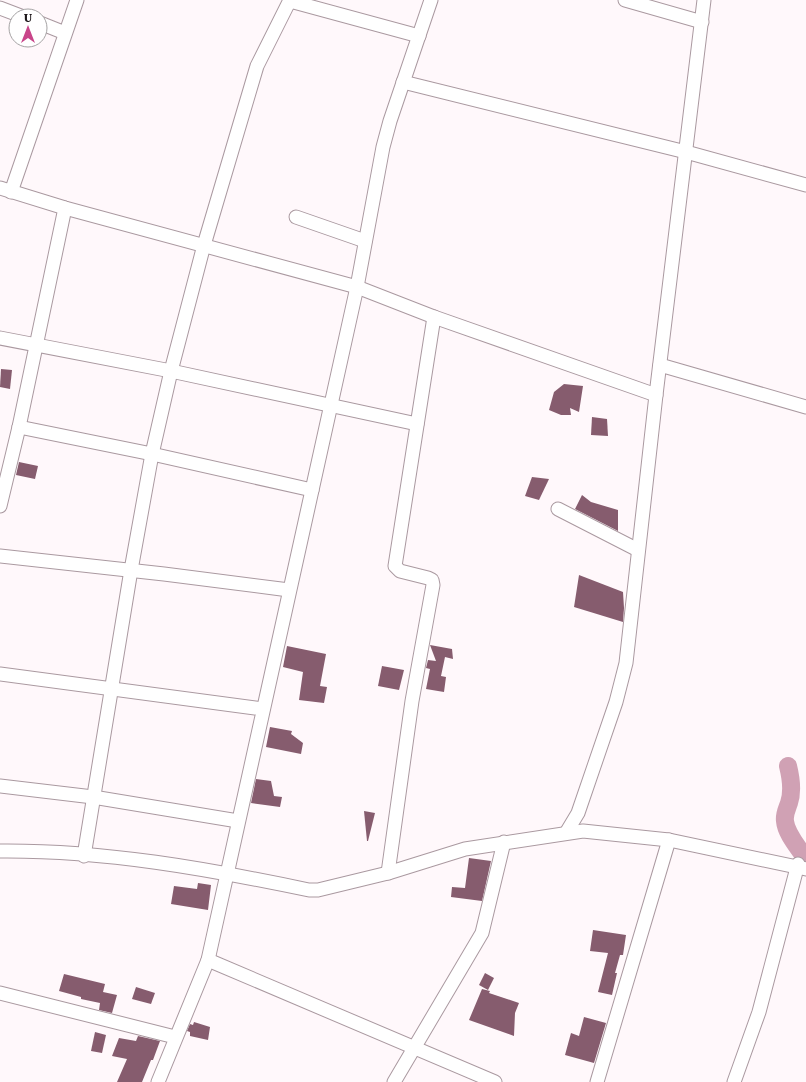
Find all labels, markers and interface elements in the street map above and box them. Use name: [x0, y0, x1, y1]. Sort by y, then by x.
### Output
north arrow: [8, 8, 48, 48]
text: U: [24, 12, 33, 25]

